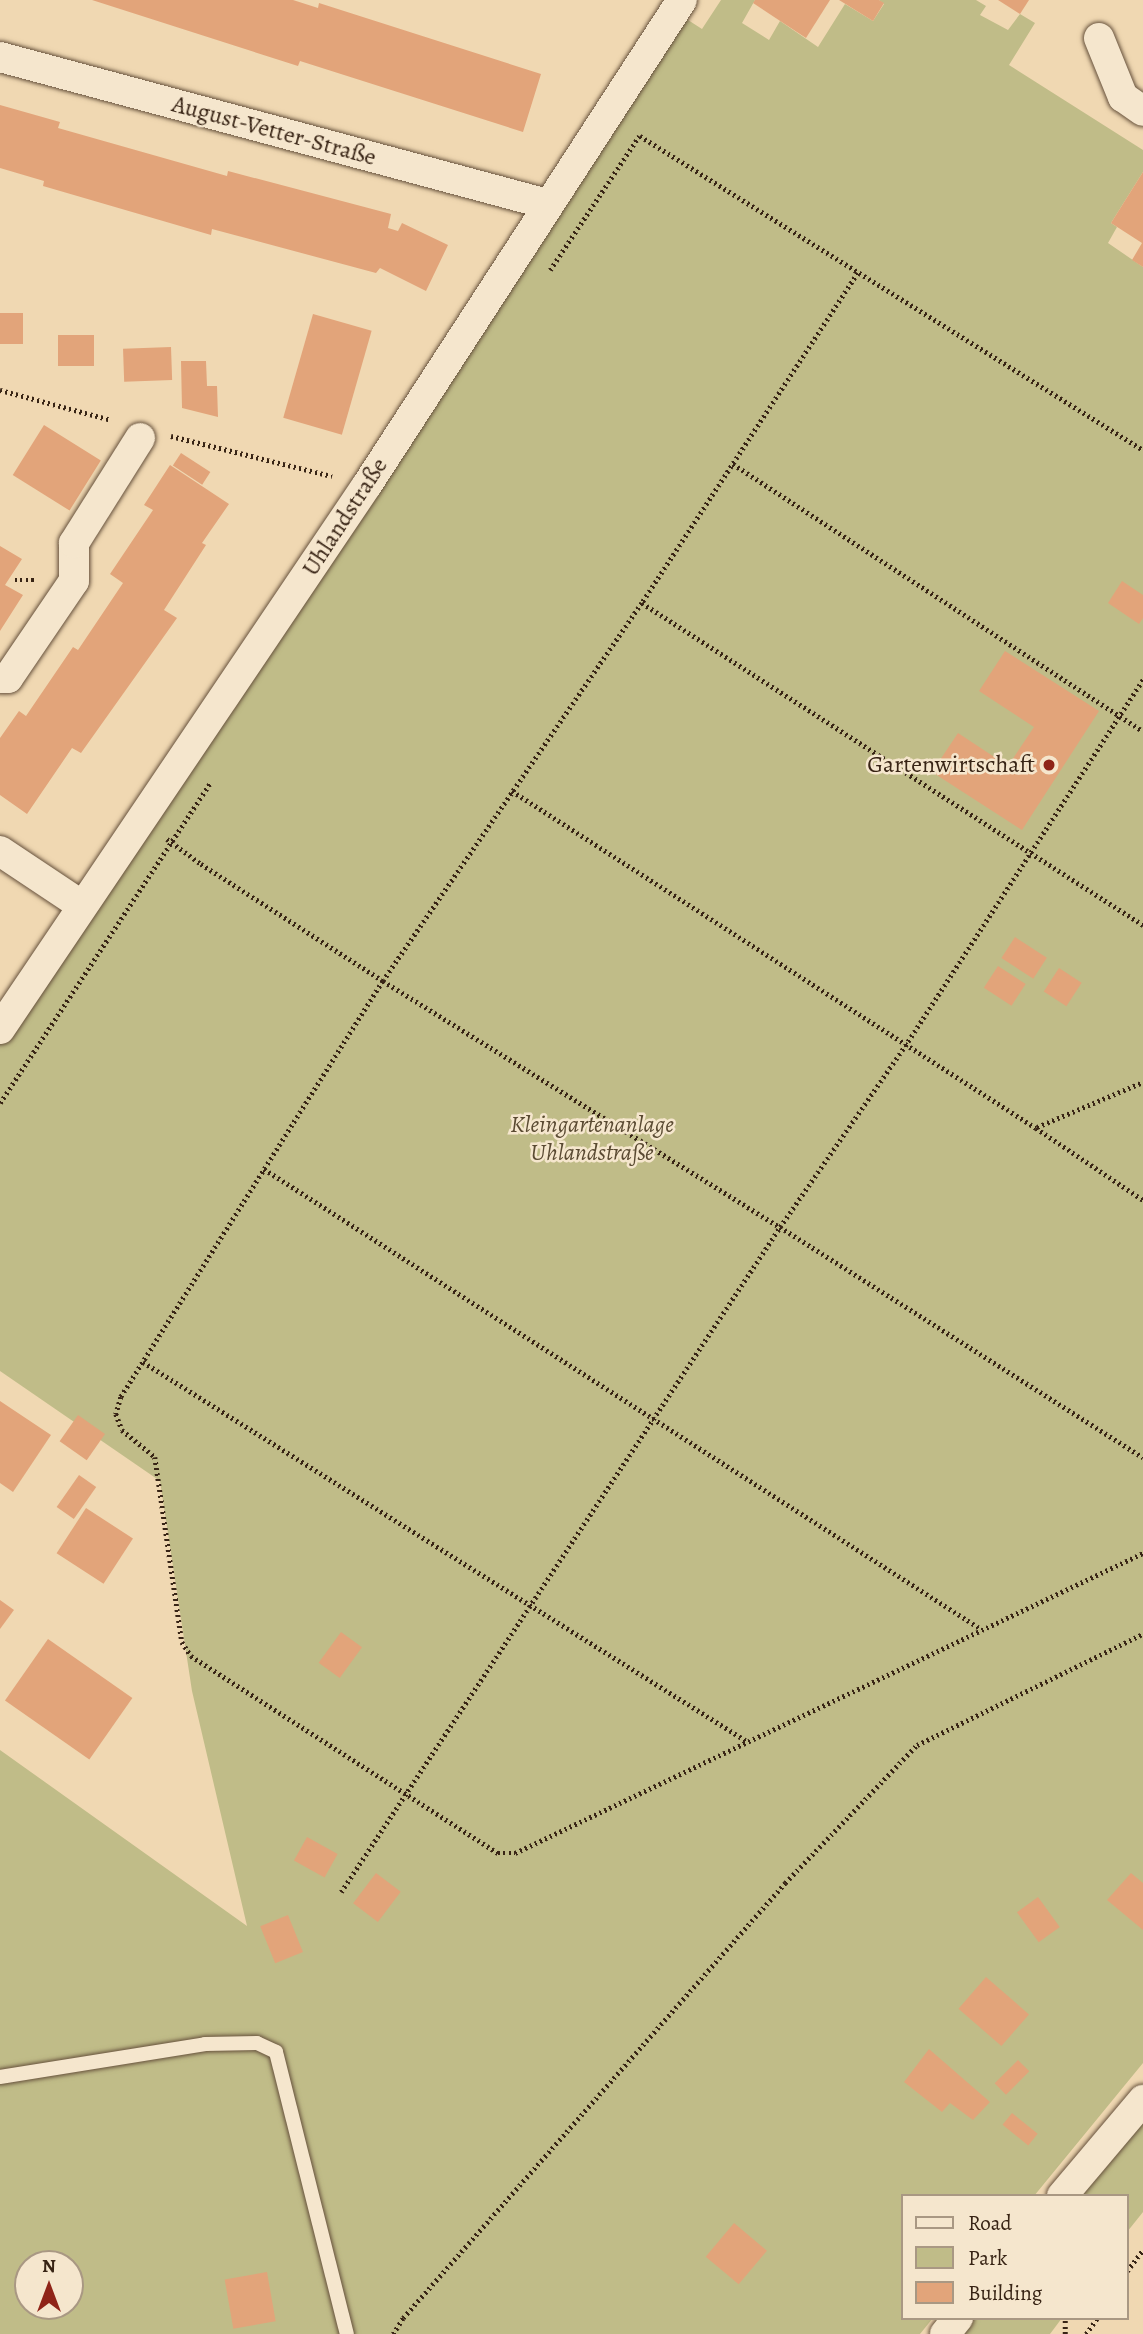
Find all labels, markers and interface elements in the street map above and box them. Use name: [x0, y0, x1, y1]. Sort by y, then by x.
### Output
street label: August-Vetter-Straße: [169, 90, 379, 172]
street label: Uhlandstraße: [296, 453, 394, 581]
place label: Gartenwirtschaft: [867, 751, 1035, 779]
marker: Gartenwirtschaft: [1041, 757, 1057, 773]
park label: Kleingartenanlage Uhlandstraße: [510, 1111, 674, 1167]
legend: [902, 2194, 1129, 2320]
text: Road: [968, 2209, 1012, 2237]
text: Park: [968, 2244, 1007, 2272]
north arrow: [14, 2250, 84, 2320]
text: N: [42, 2253, 56, 2279]
text: Building: [968, 2279, 1042, 2307]

